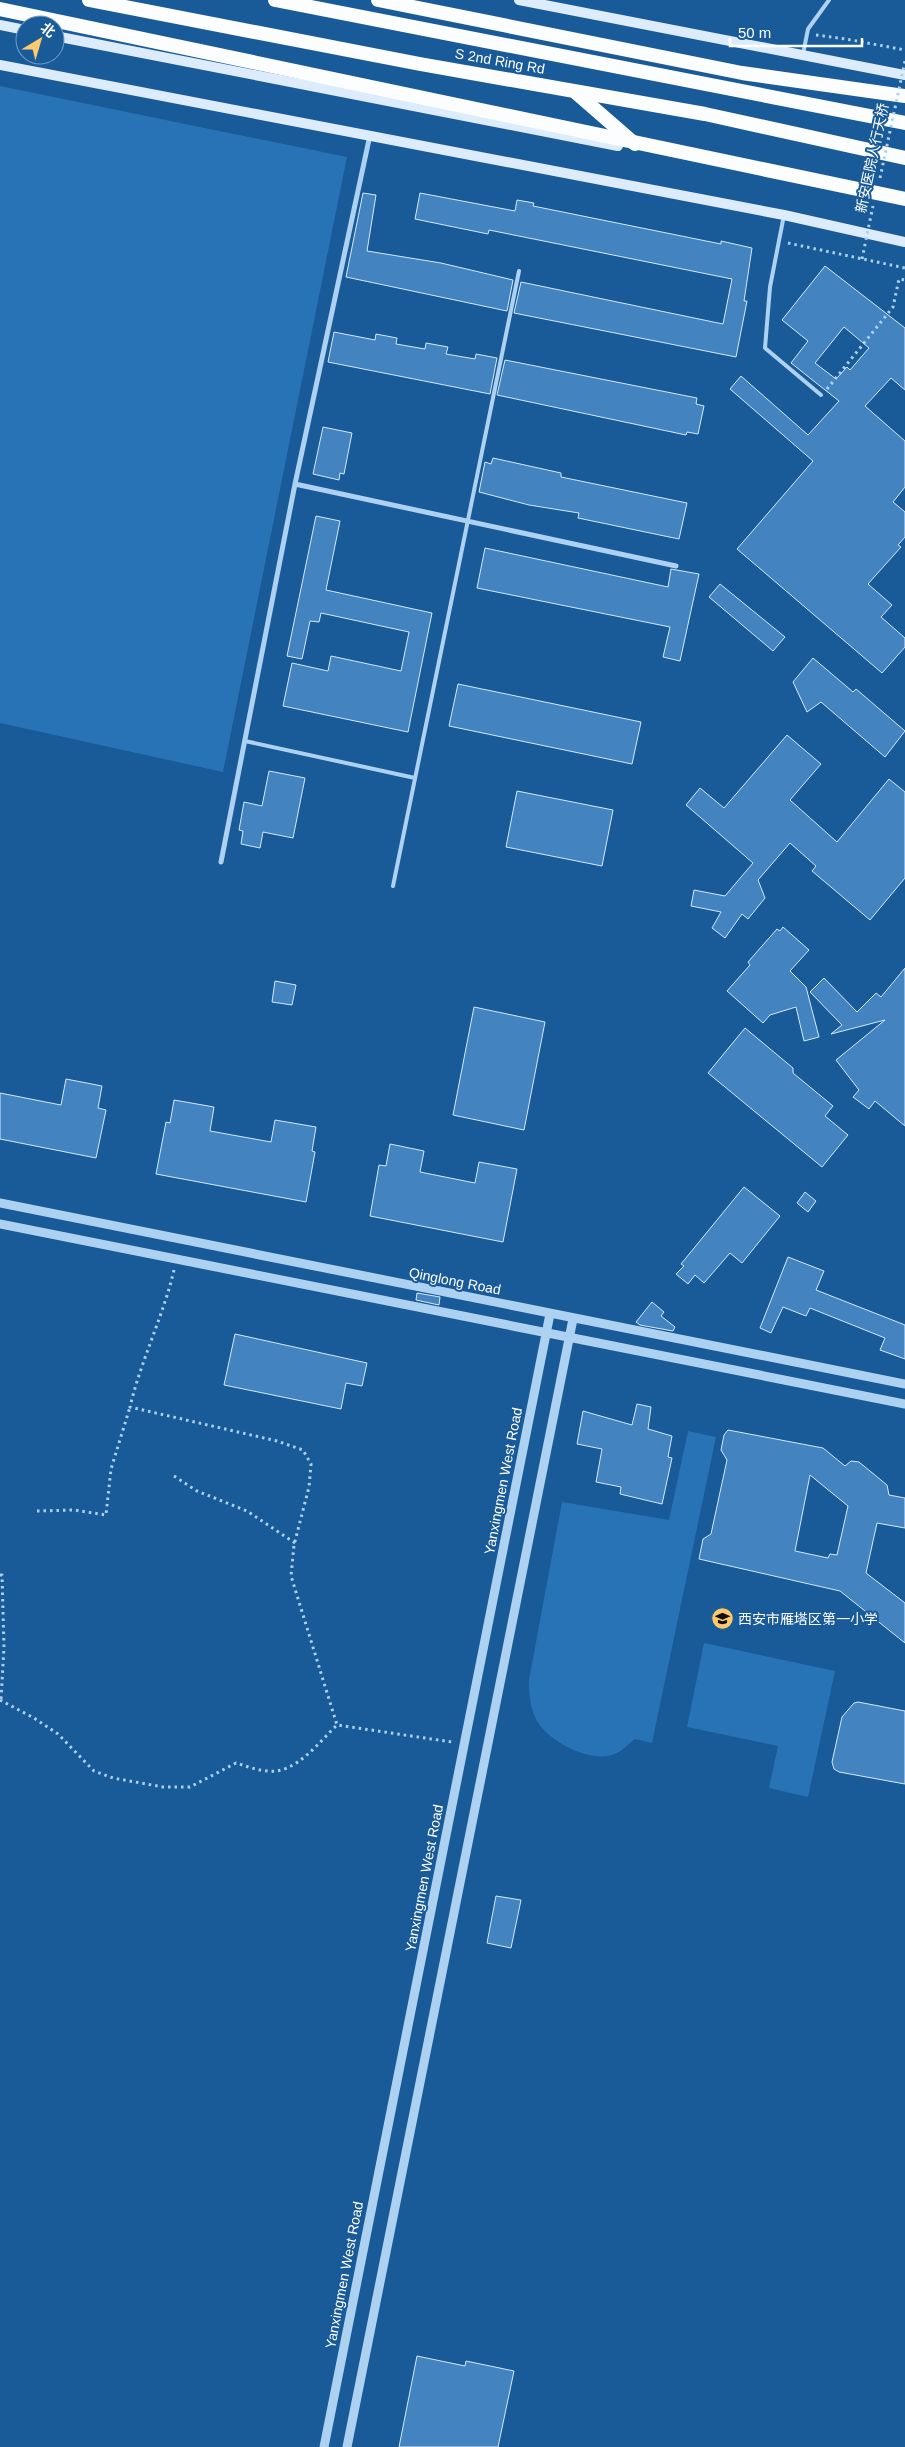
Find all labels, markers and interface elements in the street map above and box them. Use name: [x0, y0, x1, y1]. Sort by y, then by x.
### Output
north arrow: [15, 15, 65, 65]
scale bar: [730, 15, 862, 47]
text: 北: [38, 19, 58, 40]
text: 50 m: [738, 24, 771, 41]
street label: S 2nd Ring Rd: [454, 45, 546, 77]
street label: 新安医院人行天桥: [853, 102, 891, 214]
street label: Qinglong Road: [408, 1264, 502, 1298]
street label: Yanxingmen West Road: [481, 1406, 525, 1556]
school or university icon: 西安市雁塔区第一小学: [710, 1607, 734, 1631]
place label: 西安市雁塔区第一小学: [738, 1611, 878, 1627]
street label: Yanxingmen West Road: [402, 1803, 446, 1953]
street label: Yanxingmen West Road: [322, 2200, 366, 2350]

